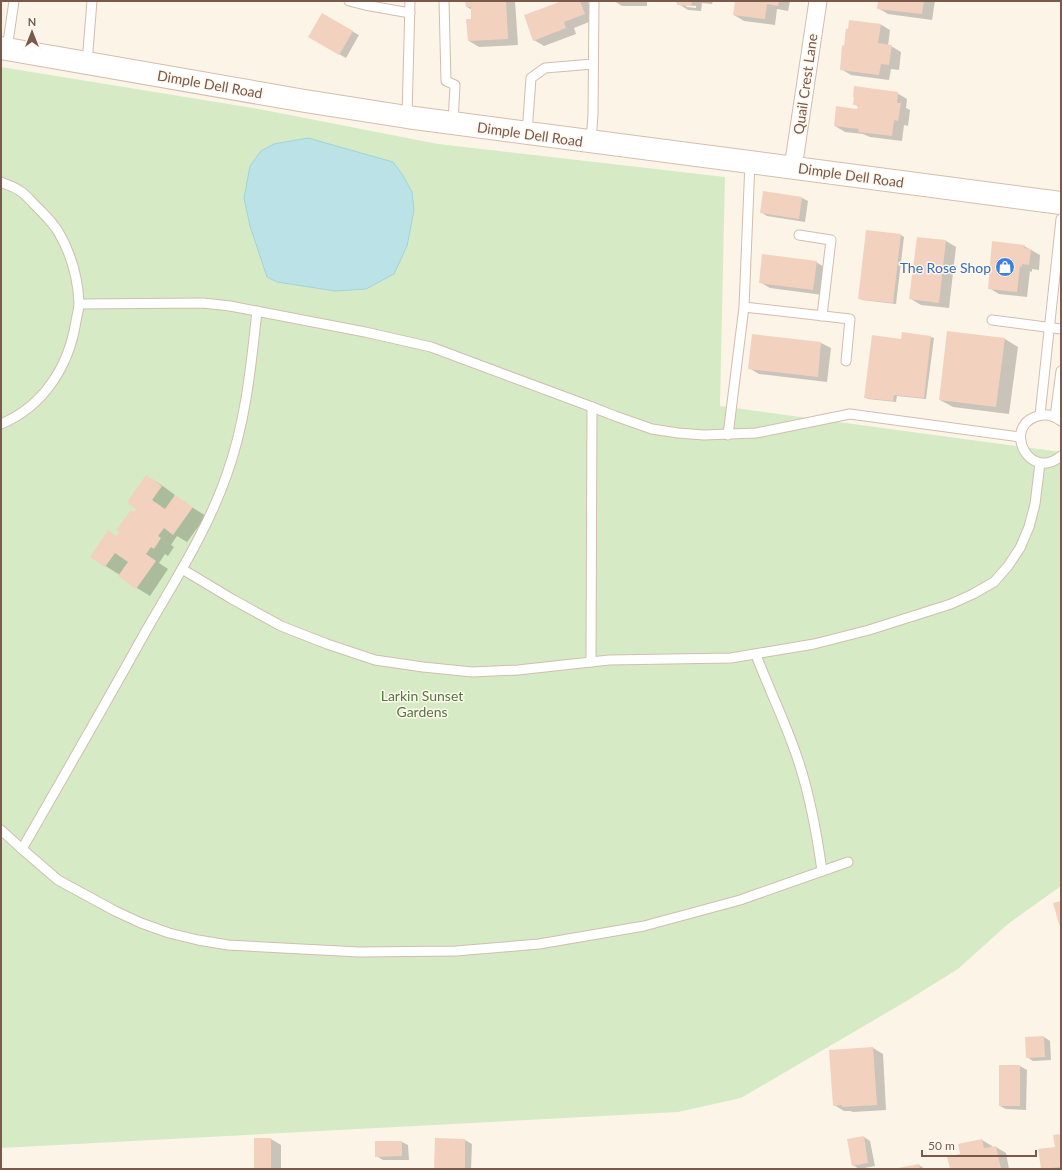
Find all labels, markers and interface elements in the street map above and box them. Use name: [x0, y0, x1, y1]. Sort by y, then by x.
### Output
north arrow: [12, 12, 52, 52]
text: N: [28, 15, 36, 28]
street label: Quail Crest Lane: [790, 32, 820, 136]
street label: Dimple Dell Road: [156, 66, 264, 102]
street label: Dimple Dell Road: [476, 118, 584, 150]
street label: Dimple Dell Road: [797, 159, 905, 191]
shop icon: The Rose Shop: [994, 256, 1016, 278]
place label: The Rose Shop: [900, 259, 991, 276]
park label: Larkin Sunset Gardens: [381, 687, 463, 720]
scale bar: [922, 1132, 1036, 1158]
text: 50 m: [928, 1138, 955, 1153]

